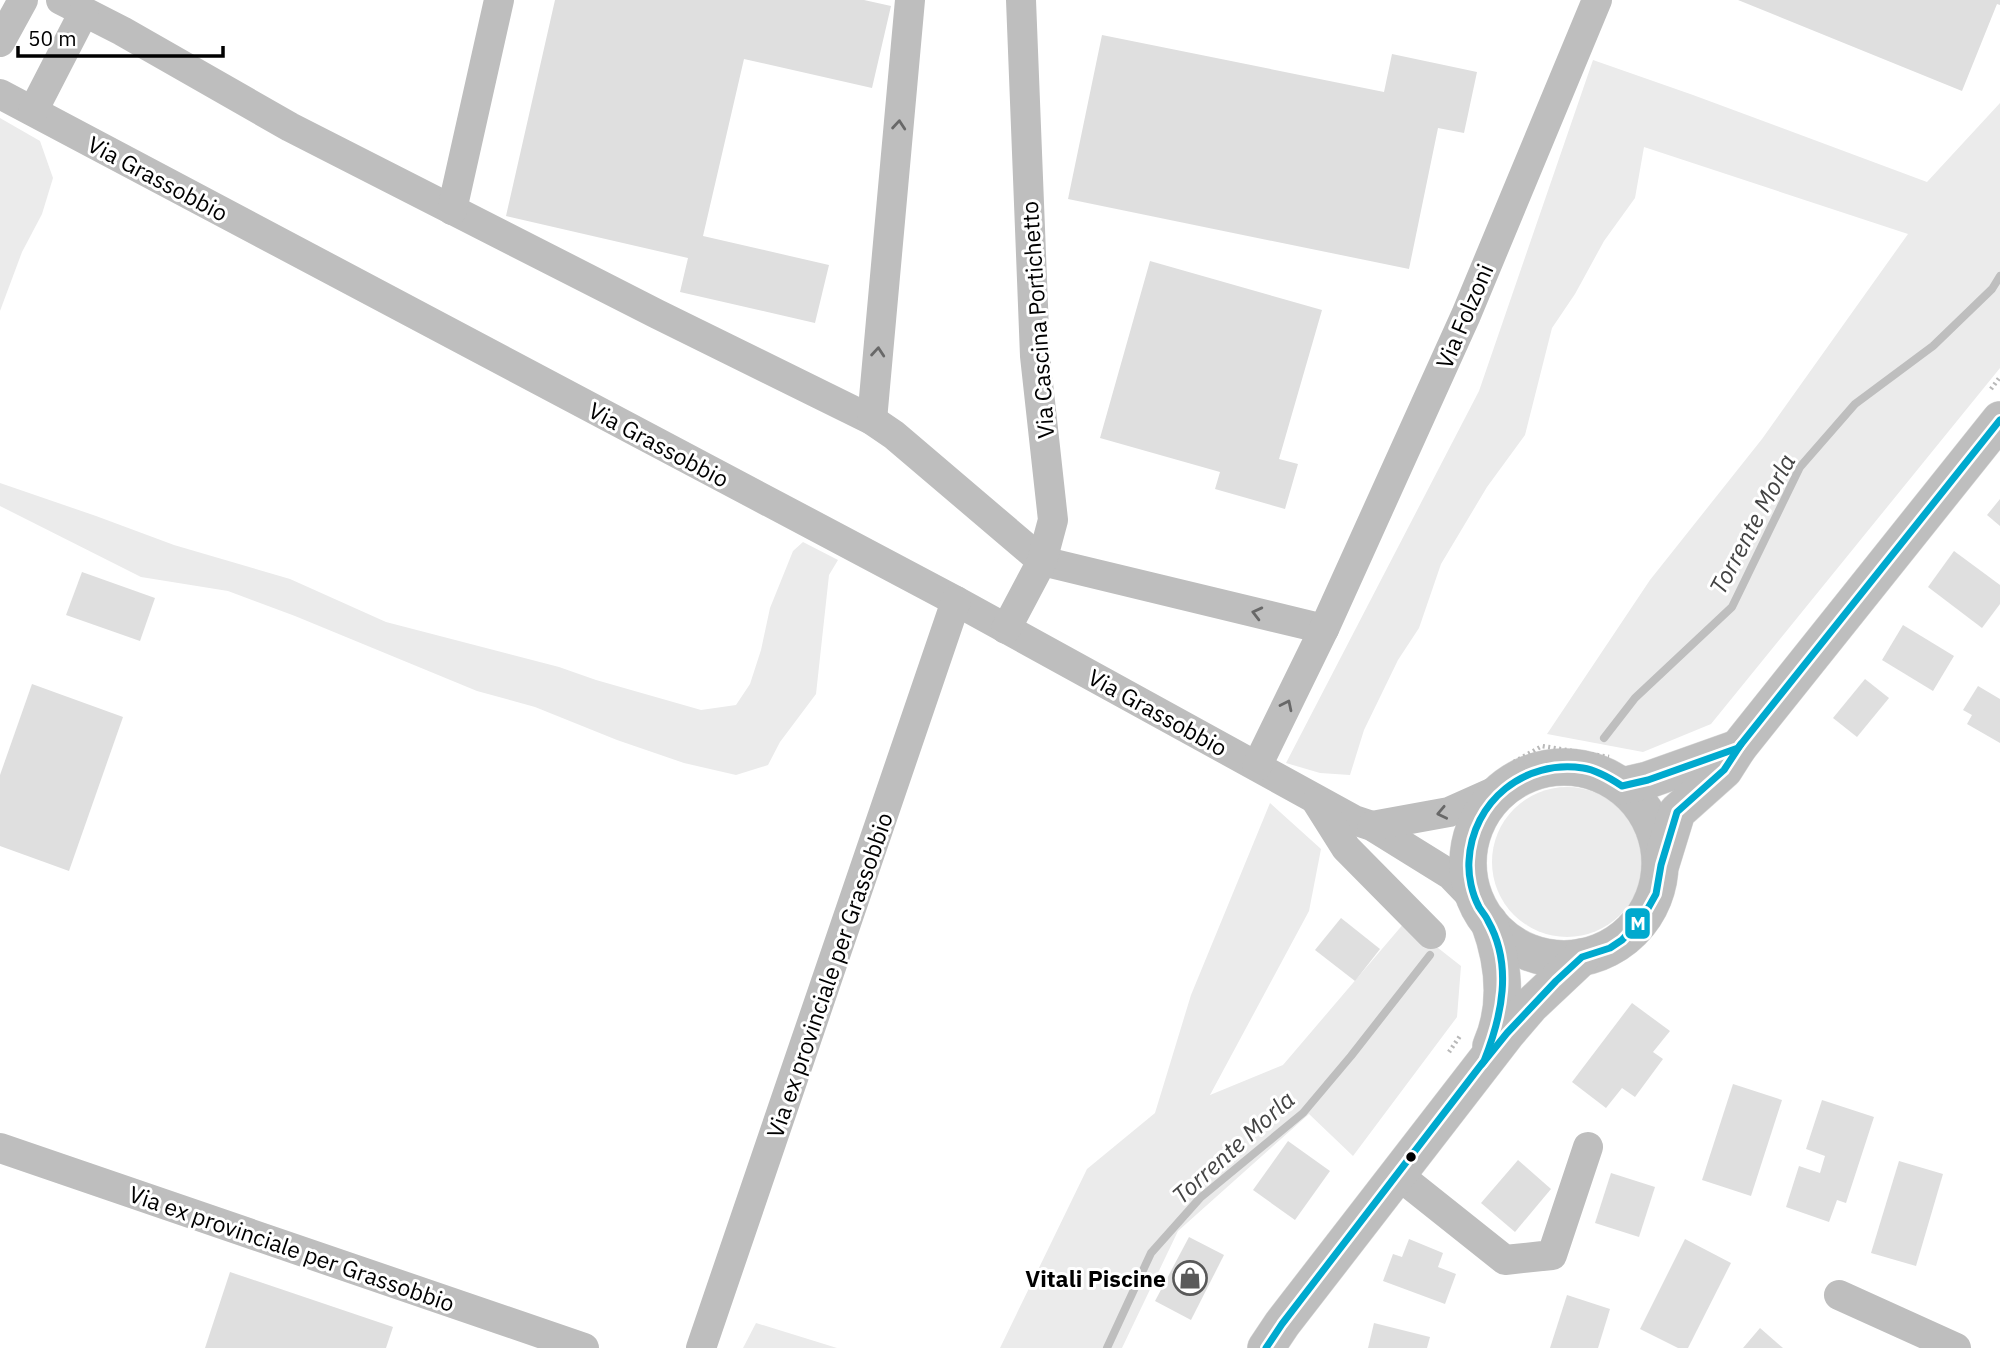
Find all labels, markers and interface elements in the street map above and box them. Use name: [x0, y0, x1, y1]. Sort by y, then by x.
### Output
scale bar: [18, 14, 222, 58]
text: 50 m: [28, 24, 77, 52]
one-way arrow: [891, 119, 906, 130]
street label: Via Grassobbio: [83, 128, 233, 228]
street label: Via Cascina Portichetto: [1014, 200, 1060, 440]
street label: Via Folzoni: [1429, 259, 1499, 373]
one-way arrow: [870, 346, 885, 357]
street label: Via Grassobbio: [584, 394, 734, 494]
water label: Torrente Morla: [1702, 448, 1802, 600]
one-way arrow: [1251, 607, 1263, 621]
street label: Via Grassobbio: [1083, 661, 1233, 763]
one-way arrow: [1278, 700, 1292, 712]
one-way arrow: [1436, 804, 1448, 819]
street label: Via ex provinciale per Grassobbio: [759, 808, 899, 1142]
line badge: M: [1624, 907, 1651, 940]
text: M: [1630, 911, 1646, 935]
water label: Torrente Morla: [1165, 1083, 1301, 1211]
unlabelled marker: [1404, 1150, 1418, 1164]
street label: Via ex provinciale per Grassobbio: [125, 1178, 459, 1318]
shop icon: Vitali Piscine: [1171, 1259, 1209, 1297]
place label: Vitali Piscine: [1025, 1263, 1166, 1293]

